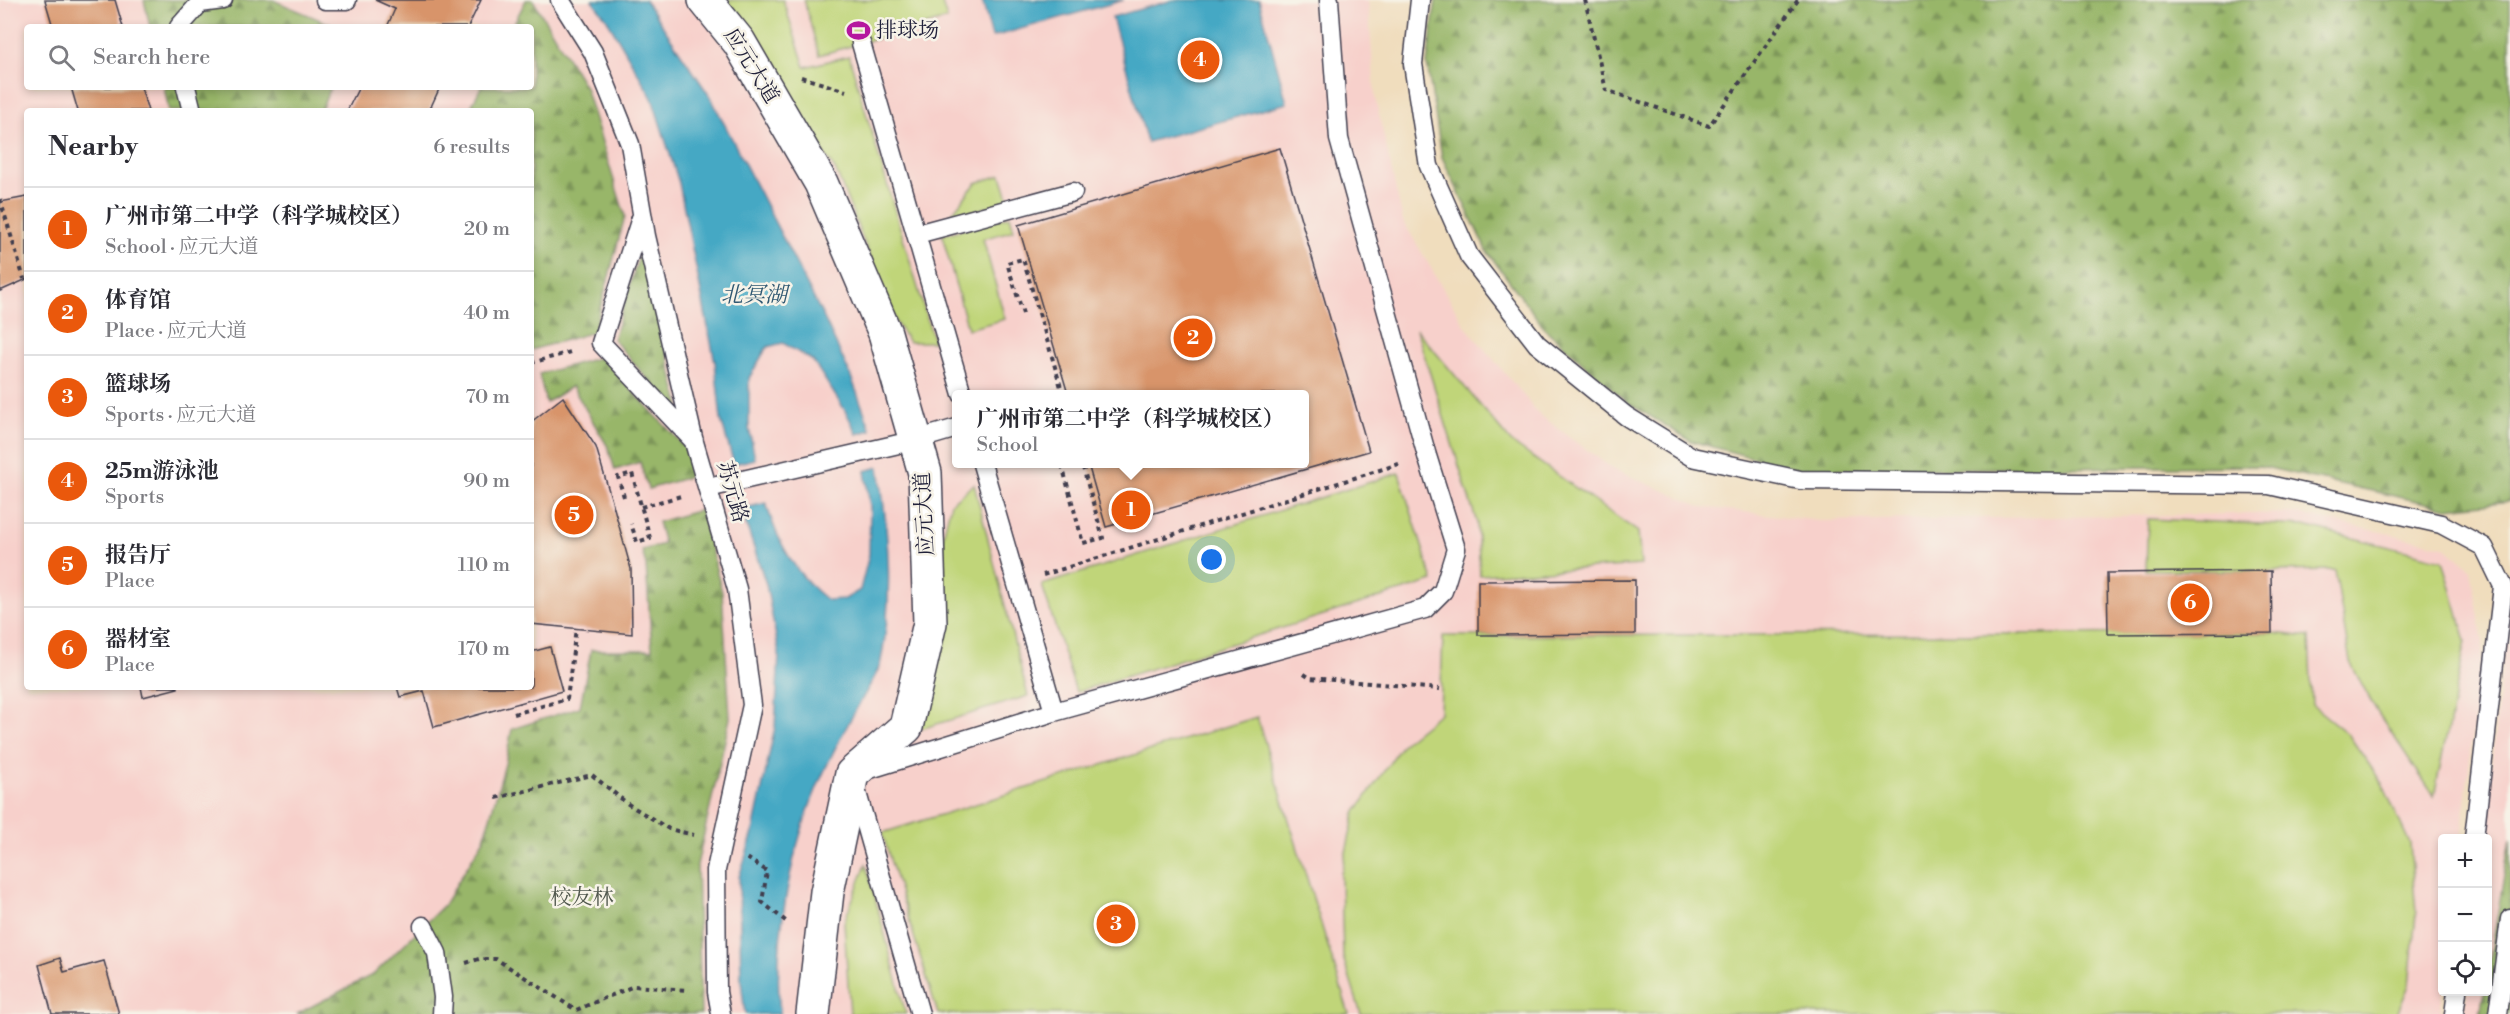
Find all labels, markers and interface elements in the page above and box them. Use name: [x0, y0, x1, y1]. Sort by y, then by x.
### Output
sports icon: 排球场: [845, 18, 871, 44]
place label: 排球场: [876, 18, 939, 44]
street label: 应元大道: [718, 23, 784, 109]
search box: [24, 24, 534, 90]
pin: 4: [1180, 38, 1220, 82]
icon: search: [45, 41, 78, 74]
text: Search here: [93, 44, 210, 71]
text: Nearby: [48, 131, 138, 163]
text: 6 results: [433, 135, 510, 160]
text: 广州市第二中学（科学城校区）: [105, 203, 413, 230]
text: 1: [63, 217, 72, 242]
text: 20 m: [464, 217, 510, 242]
text: School · 应元大道: [105, 235, 258, 260]
water label: 北冥湖: [721, 282, 791, 309]
text: 体育馆: [105, 287, 171, 314]
text: 2: [61, 301, 74, 326]
text: 40 m: [463, 301, 510, 326]
pin: 2: [1174, 316, 1212, 360]
text: Place · 应元大道: [105, 319, 246, 344]
text: 篮球场: [105, 371, 171, 398]
text: 3: [61, 385, 74, 410]
text: 70 m: [466, 385, 510, 410]
popup: [952, 390, 1309, 468]
text: Sports · 应元大道: [105, 403, 256, 428]
text: 广州市第二中学（科学城校区）: [976, 406, 1285, 433]
text: School: [976, 433, 1038, 458]
text: 25m游泳池: [105, 458, 218, 485]
street label: 苏元路: [711, 458, 753, 526]
text: 4: [61, 469, 74, 494]
text: 90 m: [463, 469, 510, 494]
street label: 应元大道: [910, 471, 940, 557]
text: Sports: [105, 485, 164, 510]
pin: 1: [1112, 488, 1150, 532]
pin: 5: [554, 492, 594, 538]
text: 报告厅: [105, 542, 171, 569]
your location: [1197, 545, 1226, 574]
text: 5: [61, 553, 74, 578]
text: 110 m: [458, 553, 510, 578]
text: Place: [105, 569, 155, 594]
pin: 6: [2170, 580, 2210, 626]
text: 器材室: [105, 626, 171, 653]
text: 6: [61, 637, 74, 662]
text: 170 m: [458, 637, 510, 662]
text: Place: [105, 653, 155, 678]
map controls: [2438, 834, 2492, 996]
button: +: [2438, 834, 2492, 888]
park label: 校友林: [551, 885, 614, 911]
button: −: [2438, 888, 2492, 942]
pin: 3: [1096, 902, 1136, 946]
button: locate: [2438, 942, 2492, 996]

